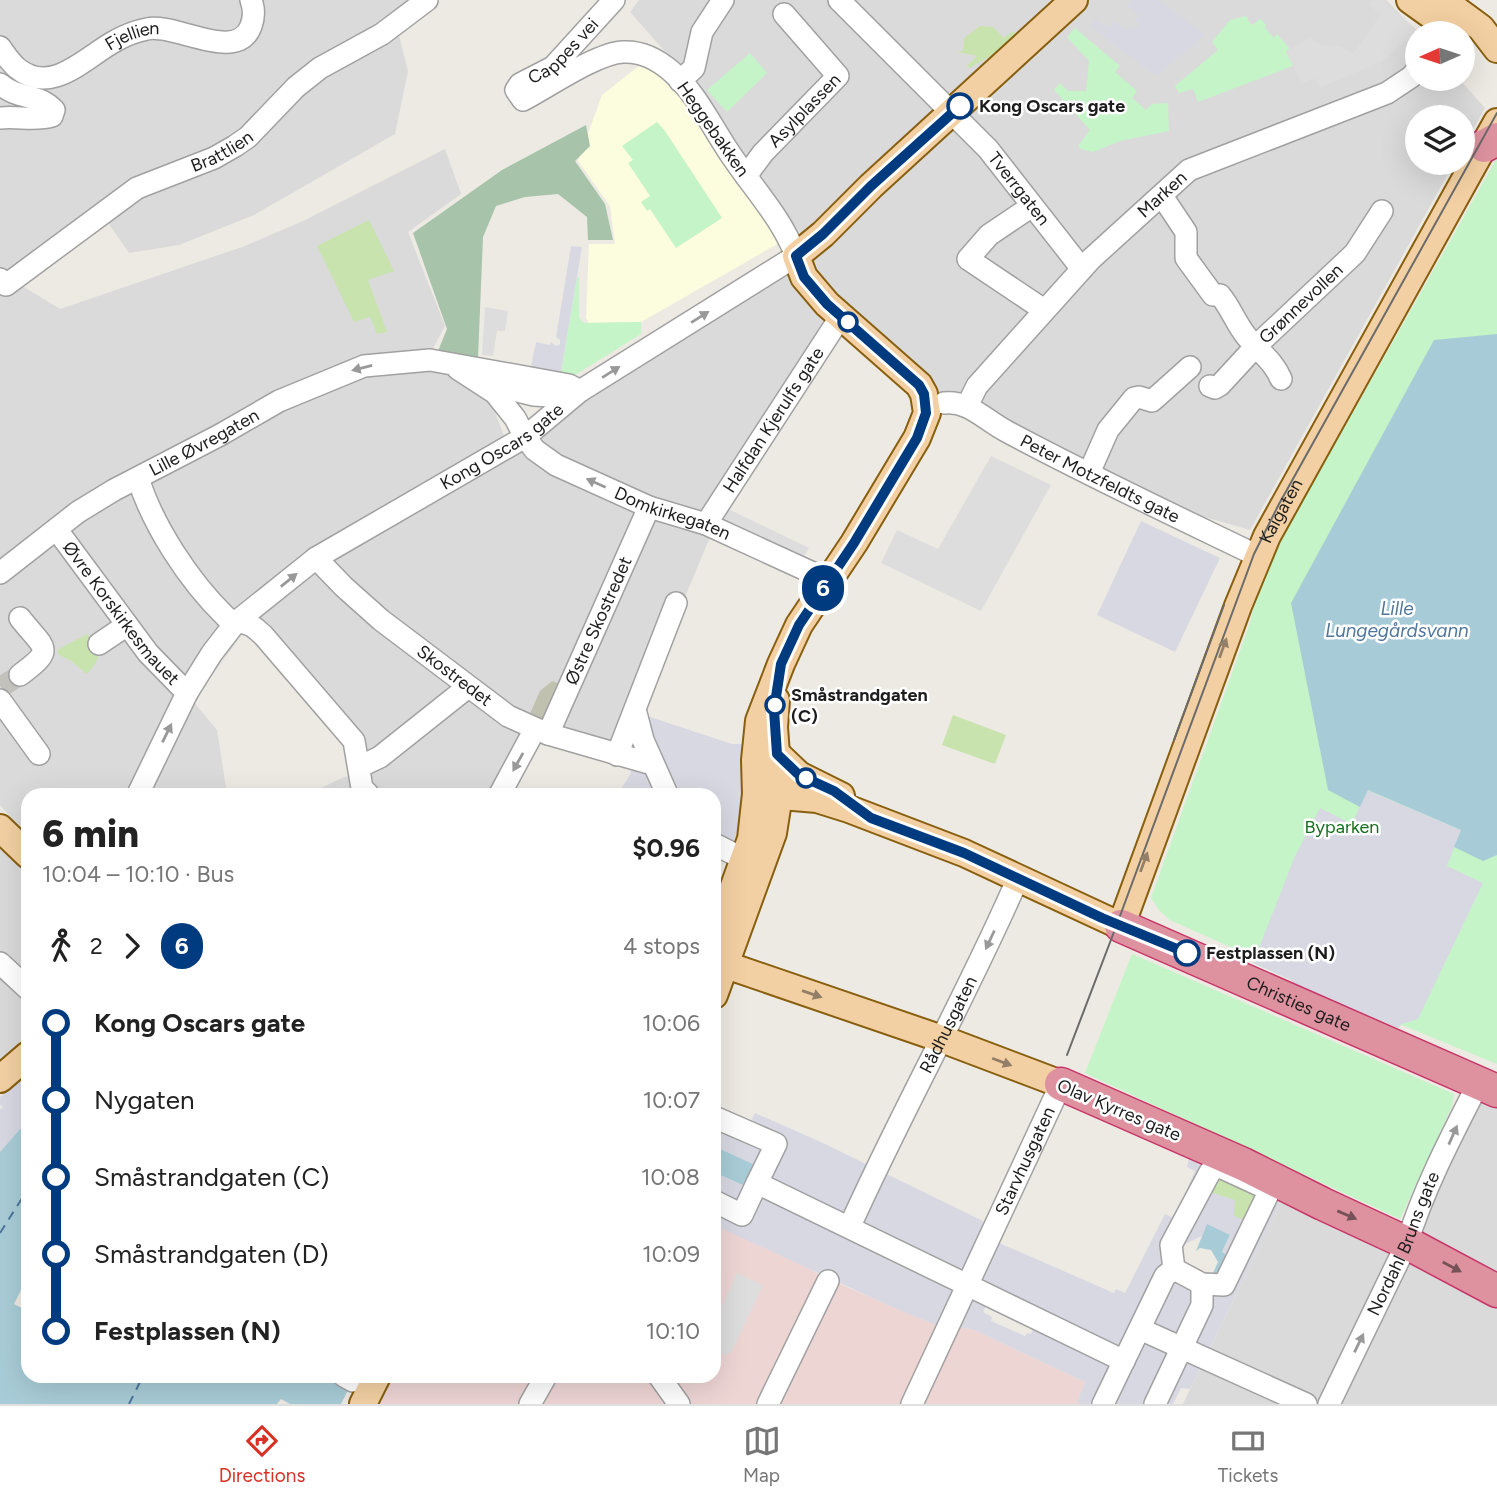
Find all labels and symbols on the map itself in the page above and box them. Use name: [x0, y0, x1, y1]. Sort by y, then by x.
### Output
street label: Cappes vei: [524, 13, 603, 89]
street label: Fjellien: [101, 17, 159, 55]
north arrow: [1405, 21, 1475, 91]
street label: Asylplassen: [764, 69, 845, 152]
street label: Heggebakken: [672, 77, 754, 181]
marker: Kong Oscars gate: [947, 93, 973, 119]
place label: Kong Oscars gate: [979, 95, 1125, 117]
street label: Brattlien: [188, 126, 257, 177]
street label: Tverrgaten: [983, 147, 1055, 230]
street label: Marken: [1133, 167, 1191, 222]
street label: Grønnevollen: [1254, 259, 1348, 349]
one-way arrow: [691, 310, 710, 323]
unlabelled marker: [838, 312, 858, 332]
street label: Halfdan Kjerulfs gate: [718, 343, 829, 497]
one-way arrow: [351, 363, 373, 374]
one-way arrow: [601, 365, 621, 378]
street label: Kong Oscars gate: [436, 398, 568, 495]
street label: Lille Øvregaten: [145, 404, 263, 481]
street label: Peter Motzfeldts gate: [1017, 430, 1184, 528]
street label: Kaigaten: [1254, 475, 1308, 546]
one-way arrow: [586, 477, 607, 488]
street label: Domkirkegaten: [611, 482, 734, 545]
street label: Øvre Korskirkesmauet: [58, 537, 184, 690]
street label: Østre Skostredet: [560, 553, 637, 688]
line badge: 6: [800, 565, 846, 611]
one-way arrow: [281, 573, 298, 588]
water label: Lille Lungegårdsvann: [1325, 597, 1469, 642]
one-way arrow: [1217, 637, 1228, 658]
street label: Skostredet: [413, 640, 497, 711]
place label: Småstrandgaten (C): [791, 684, 928, 727]
marker: Småstrandgaten (C): [765, 695, 785, 715]
one-way arrow: [161, 723, 172, 743]
one-way arrow: [512, 753, 524, 772]
unlabelled marker: [796, 768, 816, 788]
park label: Byparken: [1305, 816, 1379, 838]
one-way arrow: [1139, 851, 1150, 872]
one-way arrow: [984, 930, 995, 950]
marker: Festplassen (N): [1174, 940, 1200, 966]
place label: Festplassen (N): [1206, 942, 1335, 964]
street label: Christies gate: [1243, 971, 1354, 1037]
street label: Rådhusgaten: [915, 973, 982, 1077]
one-way arrow: [801, 989, 822, 1000]
one-way arrow: [991, 1057, 1012, 1068]
street label: Olav Kyrres gate: [1054, 1074, 1184, 1146]
street label: Starvhusgaten: [990, 1103, 1060, 1219]
one-way arrow: [1447, 1125, 1459, 1145]
street label: Nordahl Bruns gate: [1362, 1168, 1444, 1319]
one-way arrow: [1337, 1210, 1358, 1221]
one-way arrow: [1442, 1261, 1462, 1272]
one-way arrow: [1354, 1333, 1365, 1353]

